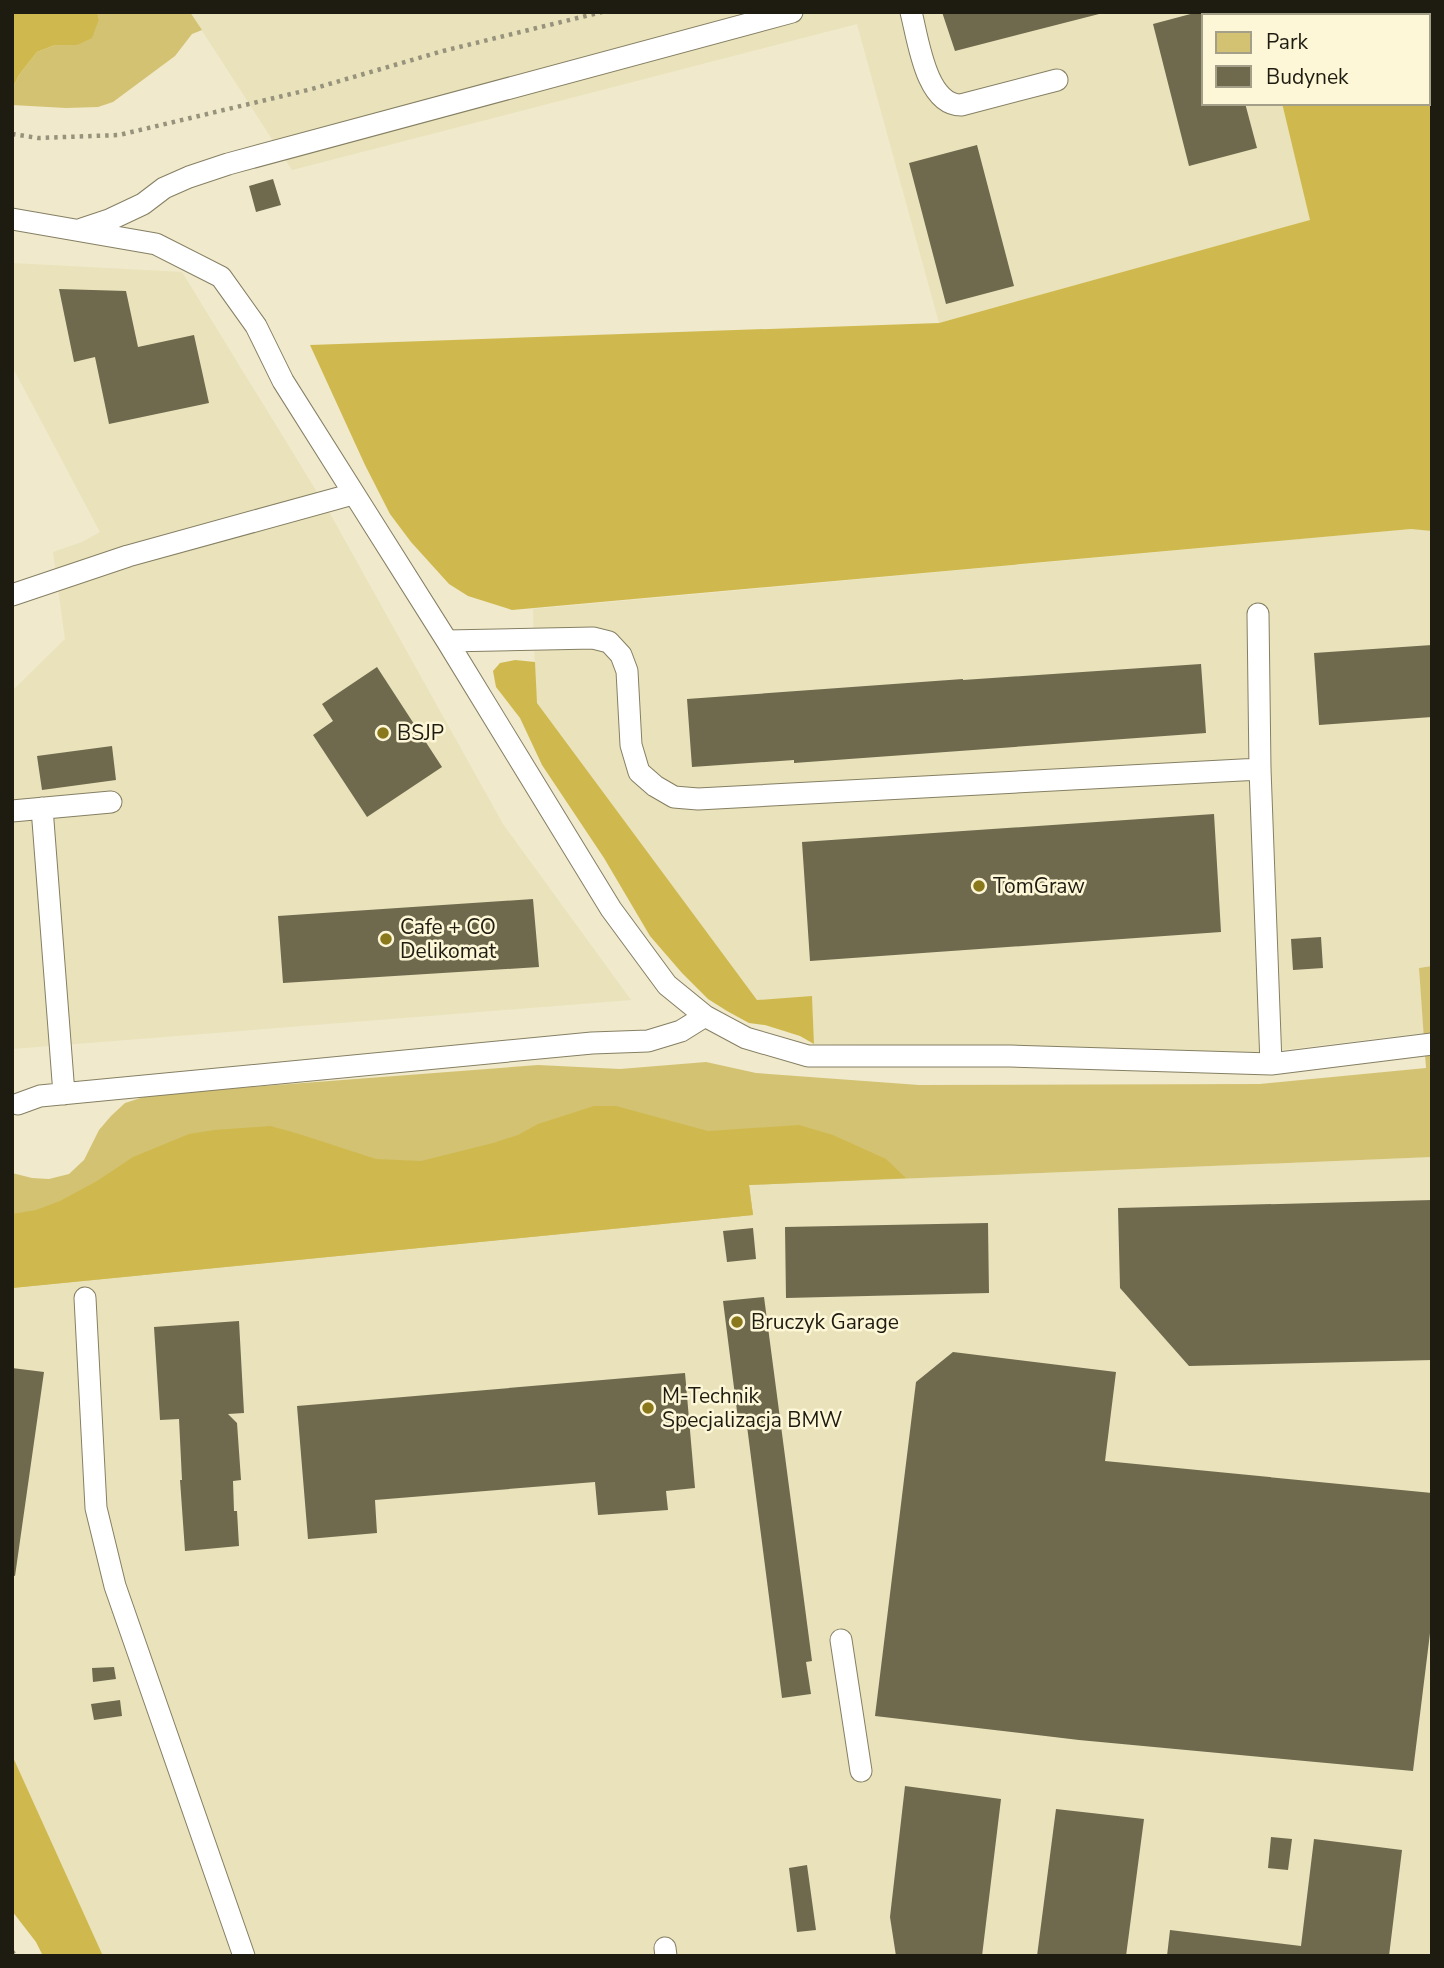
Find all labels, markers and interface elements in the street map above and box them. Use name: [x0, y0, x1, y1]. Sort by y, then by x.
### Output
legend: [1202, 14, 1430, 105]
text: Park: [1266, 28, 1308, 56]
text: Budynek: [1266, 63, 1349, 91]
place label: BSJP: [397, 719, 444, 747]
marker: BSJP: [375, 725, 391, 741]
place label: TomGraw: [993, 872, 1085, 900]
marker: TomGraw: [971, 878, 987, 894]
place label: Cafe + CO Delikomat: [400, 913, 497, 965]
marker: Cafe + CO Delikomat: [378, 931, 394, 947]
place label: Bruczyk Garage: [751, 1308, 899, 1336]
marker: Bruczyk Garage: [729, 1314, 745, 1330]
place label: M-Technik Specjalizacja BMW: [662, 1382, 842, 1434]
marker: M-Technik Specjalizacja BMW: [640, 1400, 656, 1416]

